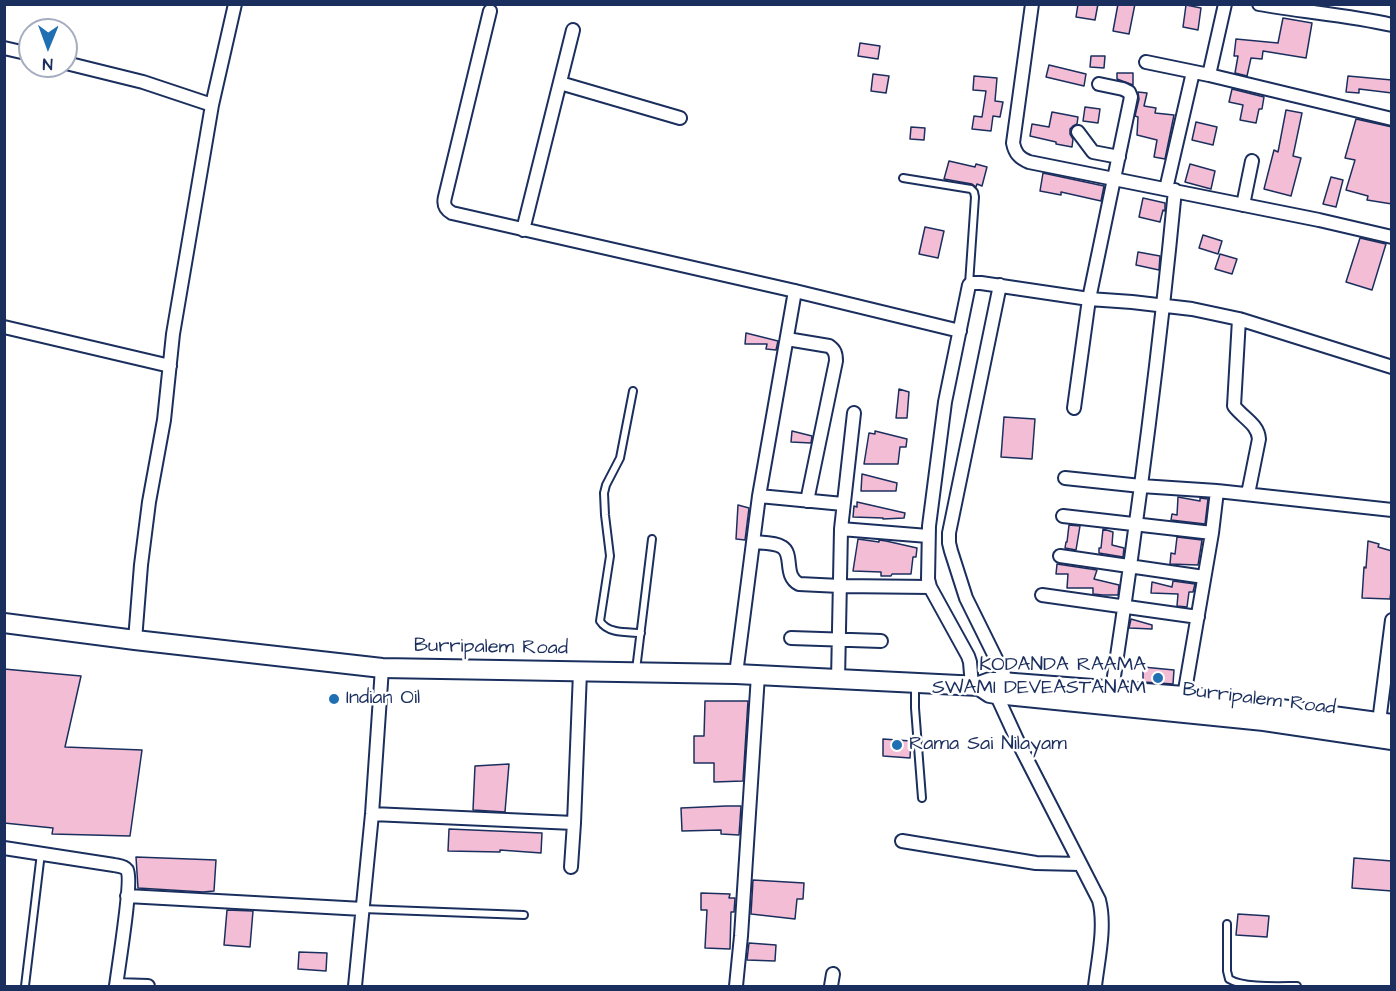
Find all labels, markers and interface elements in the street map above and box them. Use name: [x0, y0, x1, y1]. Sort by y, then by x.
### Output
north arrow: [18, 18, 78, 78]
text: N: [43, 53, 53, 75]
street label: Burripalem Road: [414, 635, 568, 661]
place label: KODANDA RAAMA SWAMI DEVEASTANAM: [932, 654, 1146, 701]
marker: KODANDA RAAMA SWAMI DEVEASTANAM: [1151, 671, 1165, 685]
street label: Burripalem Road: [1181, 679, 1337, 721]
place label: Indian Oil: [346, 687, 420, 711]
marker: Indian Oil: [327, 692, 341, 706]
place label: Rama Sai Nilayam: [909, 733, 1067, 757]
marker: Rama Sai Nilayam: [890, 738, 904, 752]

